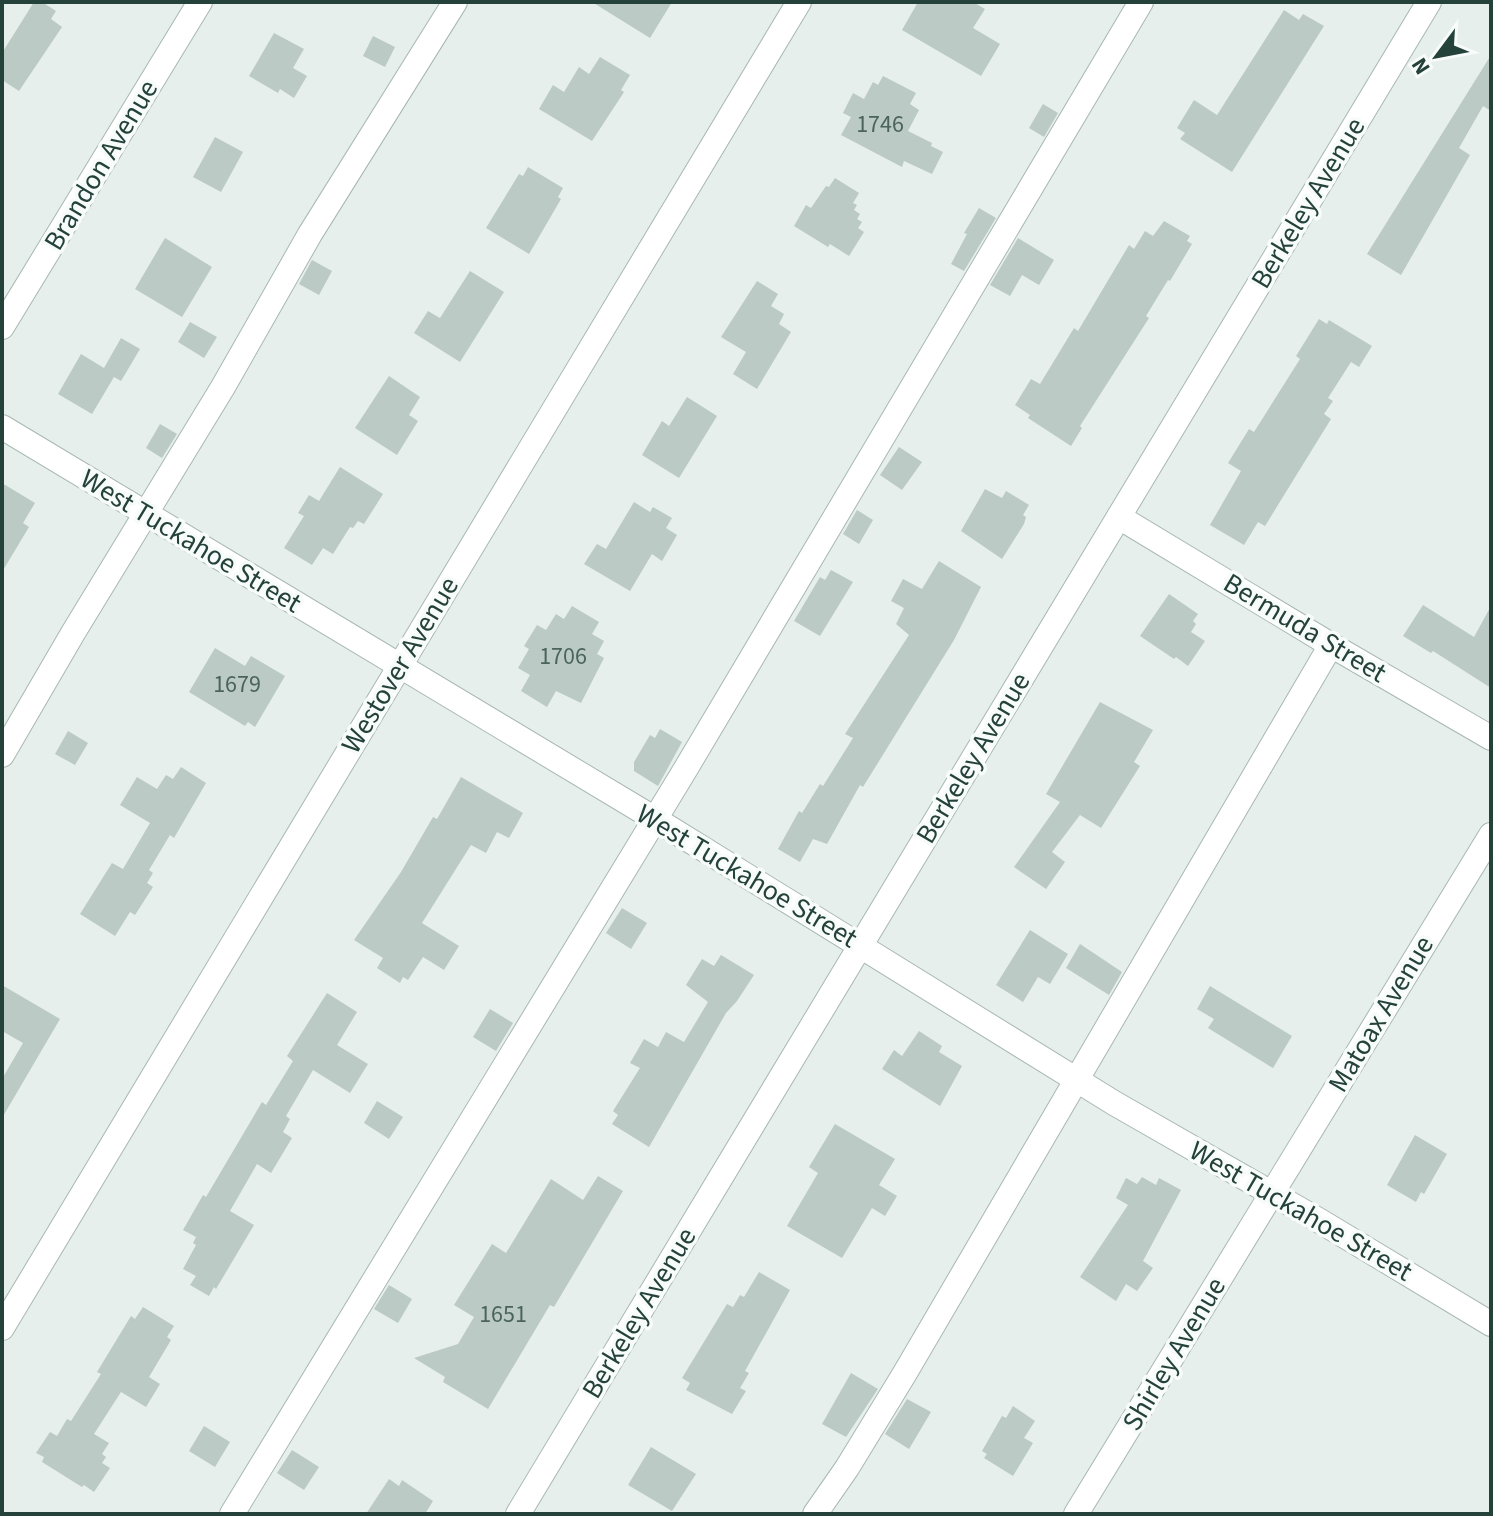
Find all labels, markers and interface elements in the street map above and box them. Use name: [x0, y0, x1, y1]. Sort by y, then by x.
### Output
north arrow: [1397, 16, 1477, 96]
text: N: [1403, 51, 1438, 81]
street label: Brandon Avenue: [34, 72, 168, 258]
house number: 1746: [856, 107, 904, 142]
street label: Berkeley Avenue: [1241, 110, 1375, 296]
street label: West Tuckahoe Street: [73, 459, 310, 623]
street label: Bermuda Street: [1216, 563, 1395, 693]
street label: Westover Avenue: [331, 569, 469, 761]
house number: 1706: [539, 639, 587, 674]
street label: Berkeley Avenue: [906, 665, 1040, 851]
house number: 1679: [213, 667, 261, 702]
street label: West Tuckahoe Street: [629, 794, 866, 958]
street label: Matoax Avenue: [1318, 928, 1444, 1100]
street label: West Tuckahoe Street: [1182, 1131, 1420, 1291]
street label: Berkeley Avenue: [572, 1220, 706, 1406]
street label: Shirley Avenue: [1112, 1270, 1236, 1438]
house number: 1651: [479, 1297, 527, 1332]

